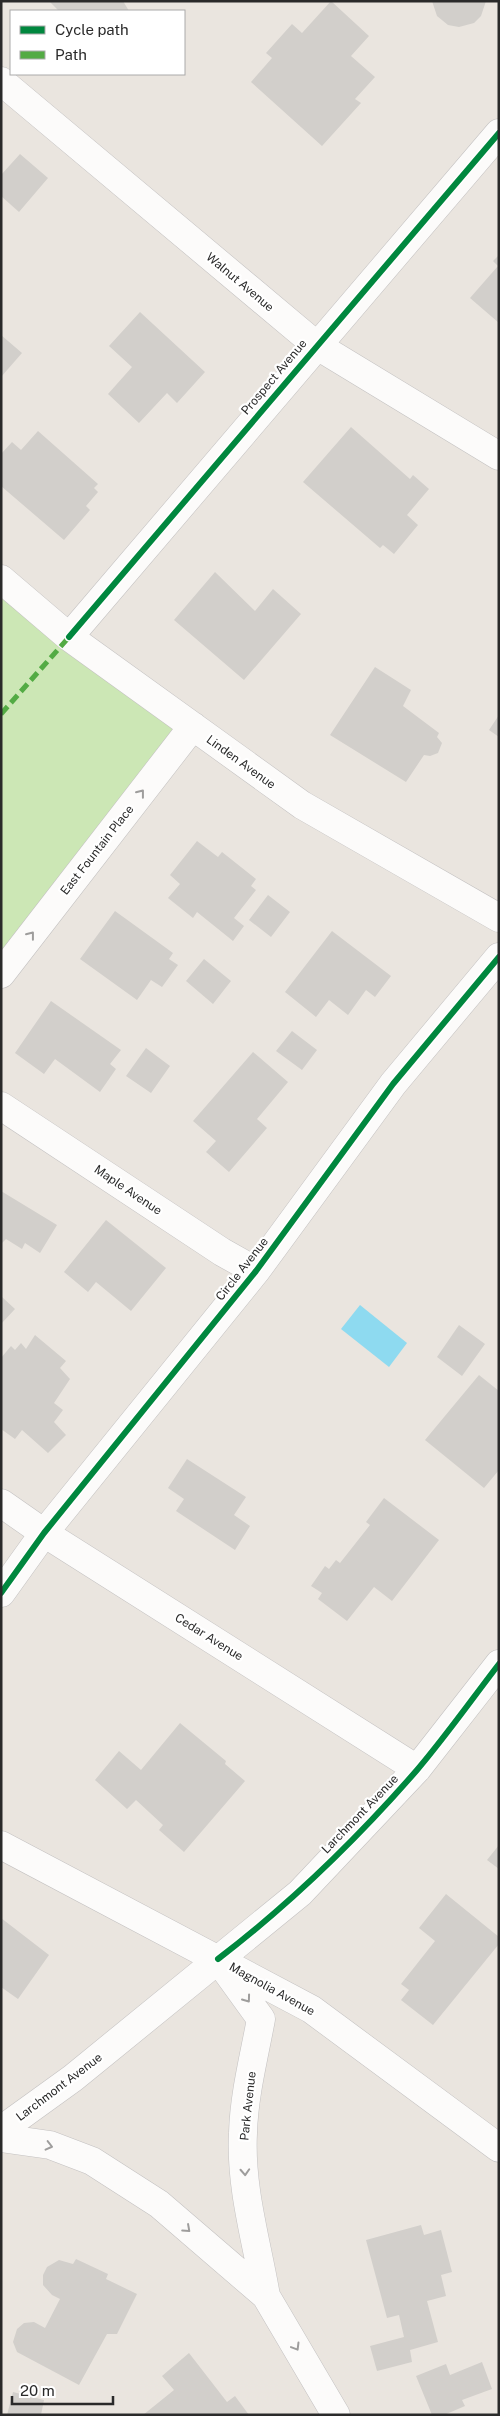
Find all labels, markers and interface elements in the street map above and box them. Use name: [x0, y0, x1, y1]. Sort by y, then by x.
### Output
legend: [10, 10, 185, 75]
text: Cycle path: [55, 21, 129, 38]
text: Path: [55, 46, 87, 63]
street label: Walnut Avenue: [203, 250, 277, 314]
street label: Prospect Avenue: [238, 336, 310, 418]
street label: Linden Avenue: [204, 732, 278, 792]
one-way arrow: [136, 790, 144, 799]
street label: East Fountain Place: [58, 802, 137, 898]
one-way arrow: [25, 931, 34, 941]
street label: Maple Avenue: [92, 1162, 165, 1218]
street label: Circle Avenue: [213, 1234, 271, 1303]
street label: Cedar Avenue: [172, 1610, 246, 1664]
street label: Larchmont Avenue: [319, 1772, 401, 1856]
street label: Magnolia Avenue: [227, 1960, 317, 2018]
one-way arrow: [241, 1993, 249, 2002]
street label: Larchmont Avenue: [13, 2050, 105, 2124]
street label: Park Avenue: [237, 2070, 259, 2141]
one-way arrow: [45, 2140, 53, 2150]
one-way arrow: [239, 2169, 250, 2177]
one-way arrow: [181, 2223, 190, 2232]
one-way arrow: [289, 2341, 299, 2350]
scale bar: [12, 2374, 114, 2406]
text: 20 m: [20, 2382, 55, 2399]

